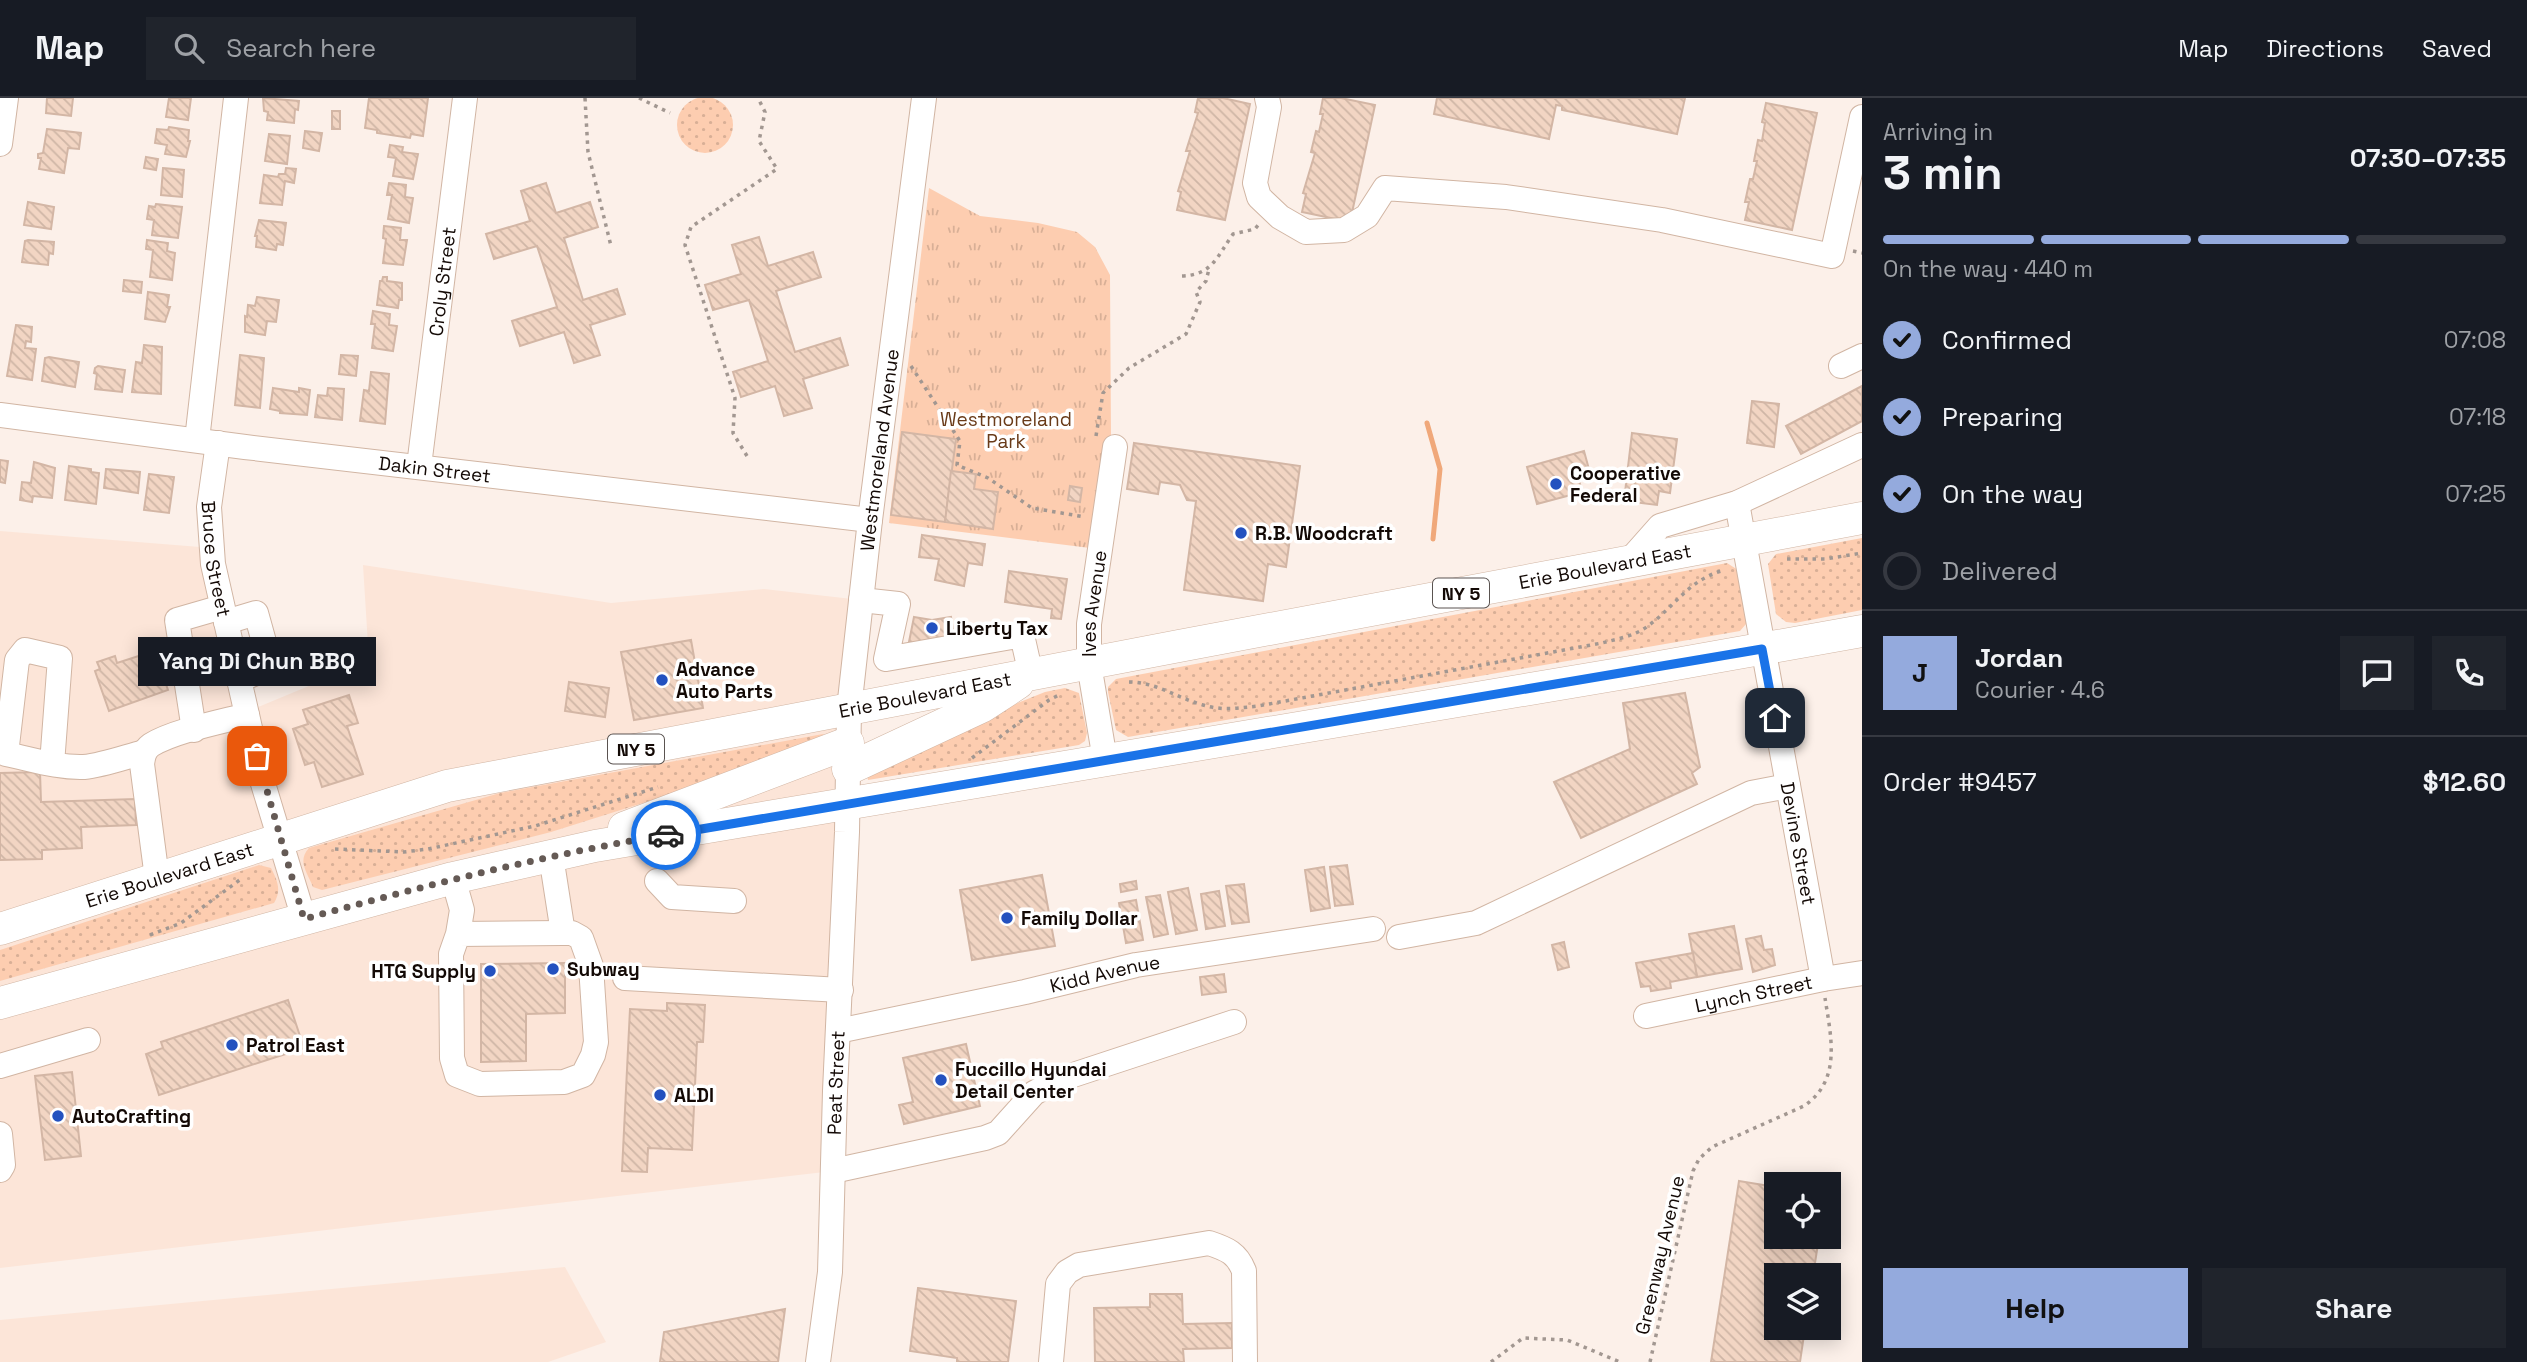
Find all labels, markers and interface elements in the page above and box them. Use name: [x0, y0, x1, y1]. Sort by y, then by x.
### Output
search box: [146, 17, 636, 80]
text: Map: [35, 27, 104, 69]
icon: search: [170, 29, 208, 67]
text: Search here: [226, 31, 376, 65]
text: Map: [2178, 33, 2228, 64]
text: Directions: [2266, 33, 2384, 64]
text: Saved: [2422, 33, 2492, 64]
text: Arriving in: [1883, 117, 1993, 147]
text: 07:30–07:35: [2350, 141, 2506, 175]
text: 3 min: [1883, 144, 2003, 202]
street label: Croly Street: [423, 225, 461, 338]
text: On the way · 440 m: [1883, 254, 2093, 284]
icon: check: [1883, 321, 1921, 359]
text: Confirmed: [1942, 323, 2072, 357]
text: 07:08: [2444, 325, 2506, 355]
street label: Westmoreland Avenue: [854, 347, 904, 552]
icon: check: [1883, 398, 1921, 436]
text: Preparing: [1942, 400, 2063, 434]
text: 07:18: [2449, 402, 2506, 432]
park label: Westmoreland Park: [940, 407, 1072, 454]
street label: Dakin Street: [377, 450, 492, 488]
place label: Cooperative Federal: [1570, 461, 1681, 508]
icon: check: [1883, 475, 1921, 513]
marker: Cooperative Federal: [1548, 476, 1564, 492]
text: On the way: [1942, 477, 2083, 511]
text: 07:25: [2445, 479, 2506, 509]
street label: Bruce Street: [196, 500, 237, 619]
place label: R.B. Woodcraft: [1255, 521, 1393, 546]
marker: R.B. Woodcraft: [1233, 525, 1249, 541]
street label: Erie Boulevard East: [1517, 538, 1693, 595]
street label: Ives Avenue: [1077, 549, 1112, 657]
text: Delivered: [1942, 554, 2058, 588]
road number: NY 5: [1433, 578, 1489, 607]
place label: Liberty Tax: [946, 616, 1048, 641]
marker: Liberty Tax: [924, 620, 940, 636]
button: chat: [2340, 636, 2414, 710]
button: phone: [2432, 636, 2506, 710]
callout: Yang Di Chun BBQ: [138, 637, 376, 686]
text: Jordan: [1975, 641, 2063, 675]
text: Yang Di Chun BBQ: [159, 646, 355, 676]
text: J: [1912, 656, 1928, 690]
place label: Advance Auto Parts: [676, 657, 773, 704]
street label: Erie Boulevard East: [837, 666, 1013, 723]
marker: Advance Auto Parts: [654, 672, 670, 688]
text: Courier · 4.6: [1975, 675, 2105, 705]
pin: [1745, 688, 1805, 748]
icon: home: [1756, 699, 1794, 737]
pin: [227, 726, 287, 786]
road number: NY 5: [608, 734, 664, 764]
icon: bag: [238, 737, 276, 775]
text: Order #9457: [1883, 765, 2037, 799]
text: $12.60: [2423, 765, 2506, 799]
street label: Devine Street: [1775, 780, 1822, 907]
courier: [631, 800, 701, 870]
icon: car: [647, 816, 685, 854]
street label: Erie Boulevard East: [82, 836, 257, 913]
place label: Family Dollar: [1021, 906, 1138, 931]
marker: Family Dollar: [999, 910, 1015, 926]
street label: Kidd Avenue: [1047, 949, 1162, 998]
place label: Subway: [567, 957, 640, 982]
place label: HTG Supply: [371, 959, 476, 984]
marker: Subway: [545, 961, 561, 977]
marker: HTG Supply: [482, 963, 498, 979]
street label: Lynch Street: [1693, 969, 1815, 1018]
street label: Peat Street: [821, 1030, 850, 1135]
place label: Patrol East: [246, 1033, 345, 1058]
marker: Patrol East: [224, 1037, 240, 1053]
place label: Fuccillo Hyundai Detail Center: [955, 1057, 1106, 1104]
marker: Fuccillo Hyundai Detail Center: [933, 1072, 949, 1088]
place label: ALDI: [674, 1083, 714, 1108]
marker: ALDI: [652, 1087, 668, 1103]
place label: AutoCrafting: [72, 1104, 191, 1129]
marker: AutoCrafting: [50, 1108, 66, 1124]
map controls: [1764, 1172, 1841, 1340]
button: locate: [1764, 1172, 1841, 1249]
street label: Greenway Avenue: [1630, 1173, 1690, 1337]
button: layers: [1764, 1263, 1841, 1340]
button: Help: [1883, 1268, 2188, 1348]
button: Share: [2202, 1268, 2506, 1348]

